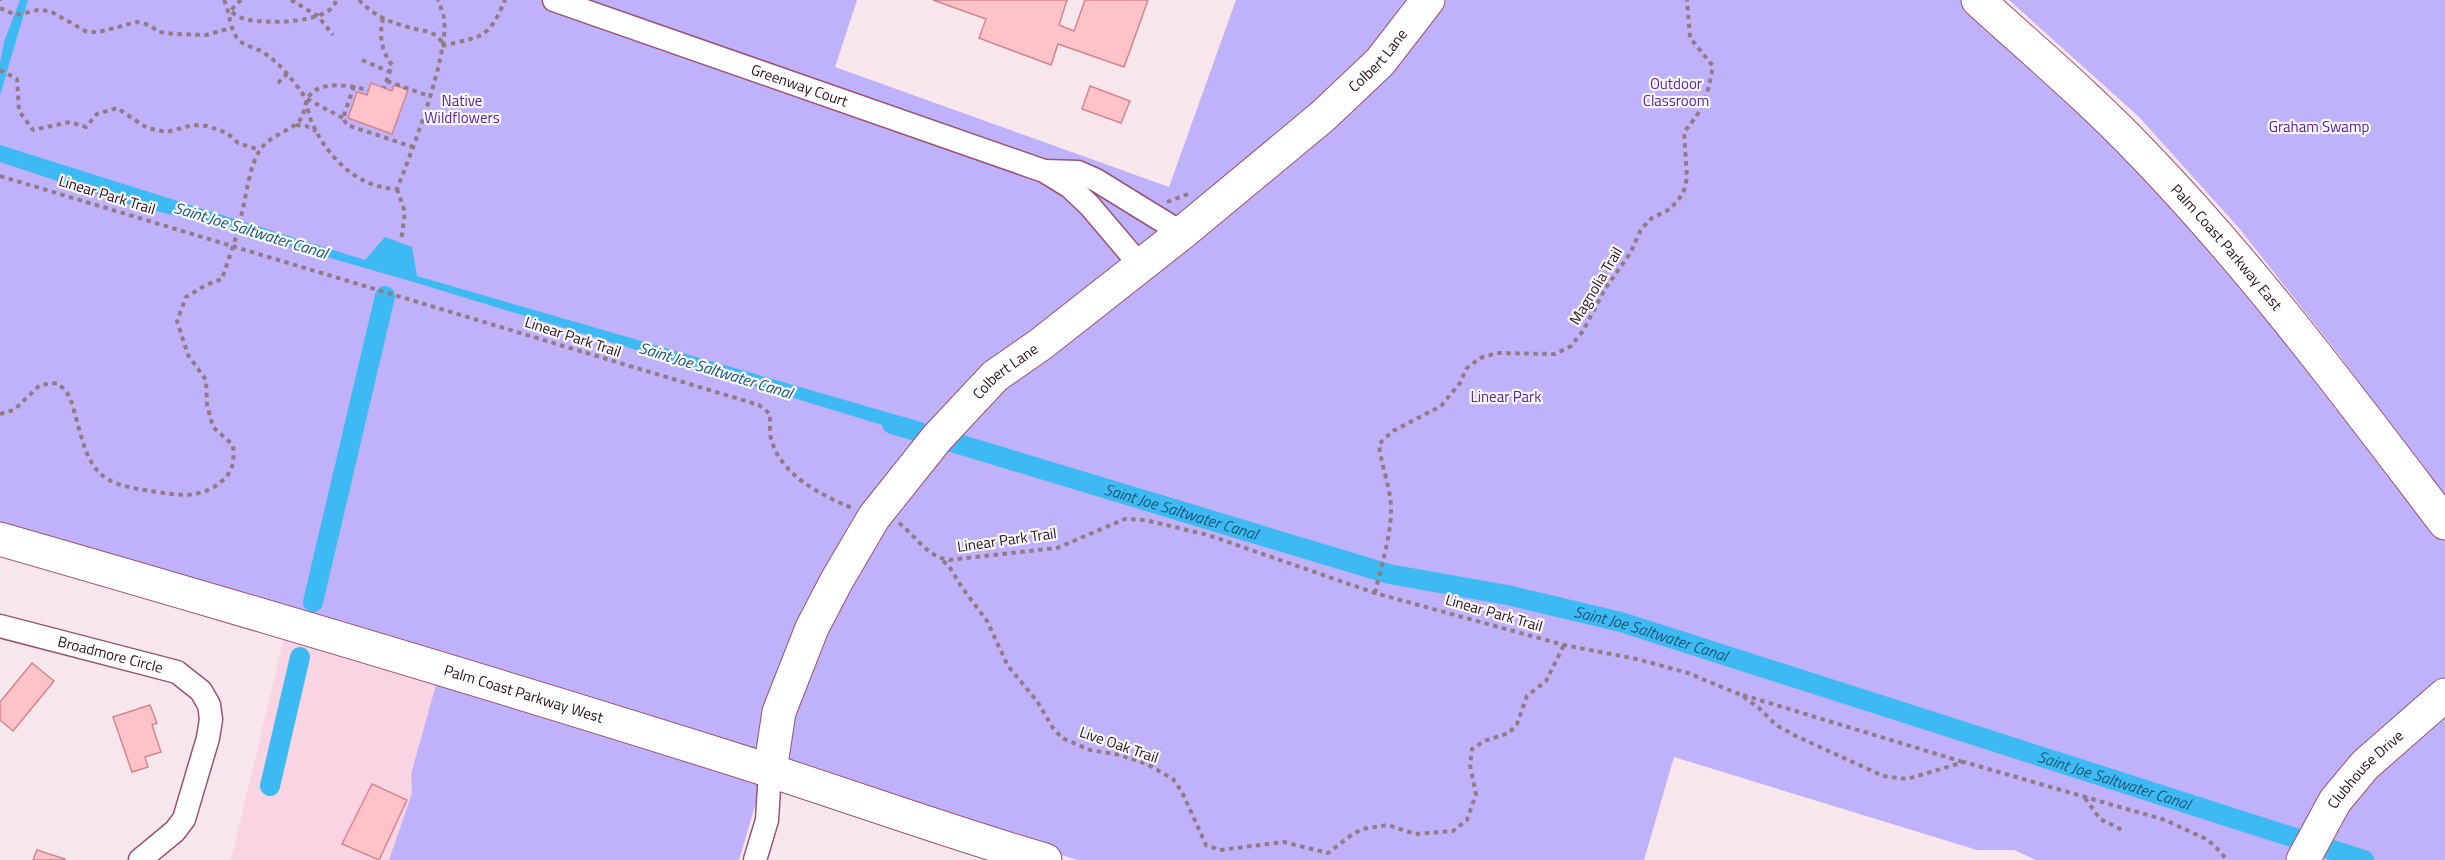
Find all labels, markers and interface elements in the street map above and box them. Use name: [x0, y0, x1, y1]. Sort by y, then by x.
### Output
street label: Colbert Lane: [1343, 24, 1413, 97]
street label: Greenway Court: [748, 58, 852, 113]
park label: Outdoor Classroom: [1643, 72, 1709, 112]
park label: Native Wildflowers: [424, 89, 500, 129]
park label: Graham Swamp: [2269, 115, 2369, 138]
street label: Linear Park Trail: [56, 169, 158, 220]
street label: Palm Coast Parkway East: [2166, 178, 2289, 316]
water label: Saint Joe Saltwater Canal: [171, 195, 332, 265]
street label: Magnolia Trail: [1563, 242, 1628, 329]
street label: Linear Park Trail: [522, 310, 624, 363]
water label: Saint Joe Saltwater Canal: [636, 335, 797, 405]
street label: Colbert Lane: [967, 337, 1043, 404]
park label: Linear Park: [1471, 385, 1541, 408]
water label: Saint Joe Saltwater Canal: [1101, 477, 1262, 546]
street label: Linear Park Trail: [956, 521, 1058, 558]
street label: Linear Park Trail: [1443, 588, 1545, 637]
water label: Saint Joe Saltwater Canal: [1572, 599, 1732, 668]
street label: Broadmore Circle: [55, 629, 166, 679]
street label: Palm Coast Parkway West: [441, 658, 607, 729]
street label: Live Oak Trail: [1076, 720, 1162, 769]
street label: Clubhouse Drive: [2321, 724, 2408, 813]
water label: Saint Joe Saltwater Canal: [2035, 744, 2195, 816]

